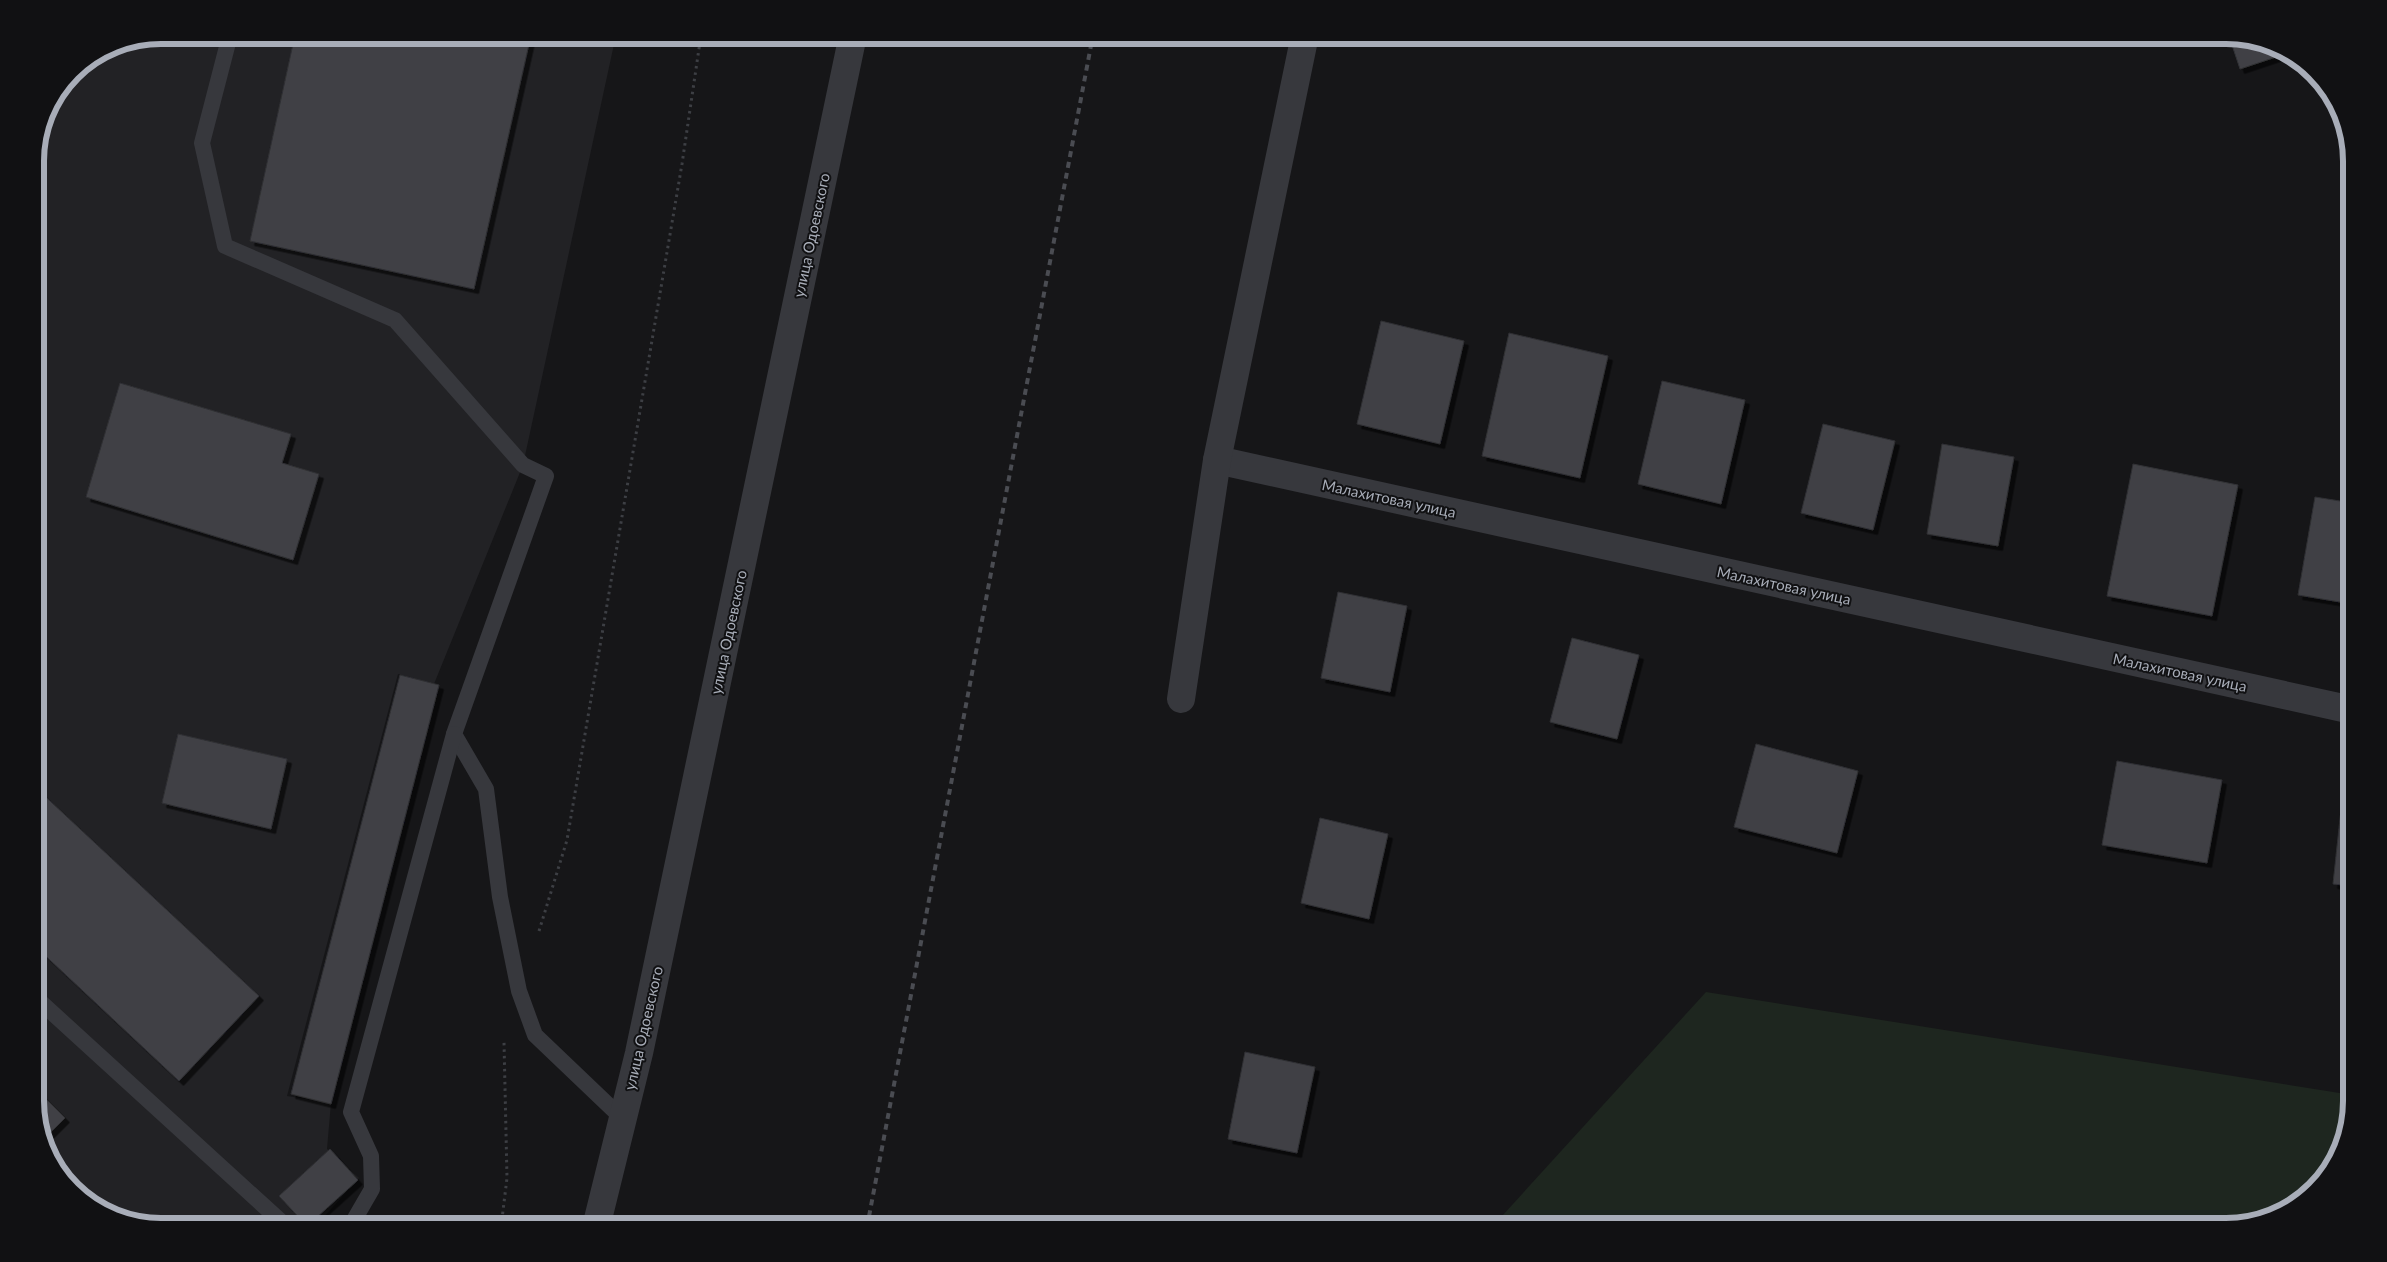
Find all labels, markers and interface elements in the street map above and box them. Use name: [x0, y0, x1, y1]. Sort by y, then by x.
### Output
street label: улица Одоевского: [789, 171, 833, 299]
street label: Малахитовая улица: [1320, 475, 1458, 521]
street label: Малахитовая улица: [1715, 562, 1853, 608]
street label: улица Одоевского: [706, 568, 750, 696]
street label: Малахитовая улица: [2111, 649, 2249, 695]
street label: улица Одоевского: [620, 964, 666, 1092]

